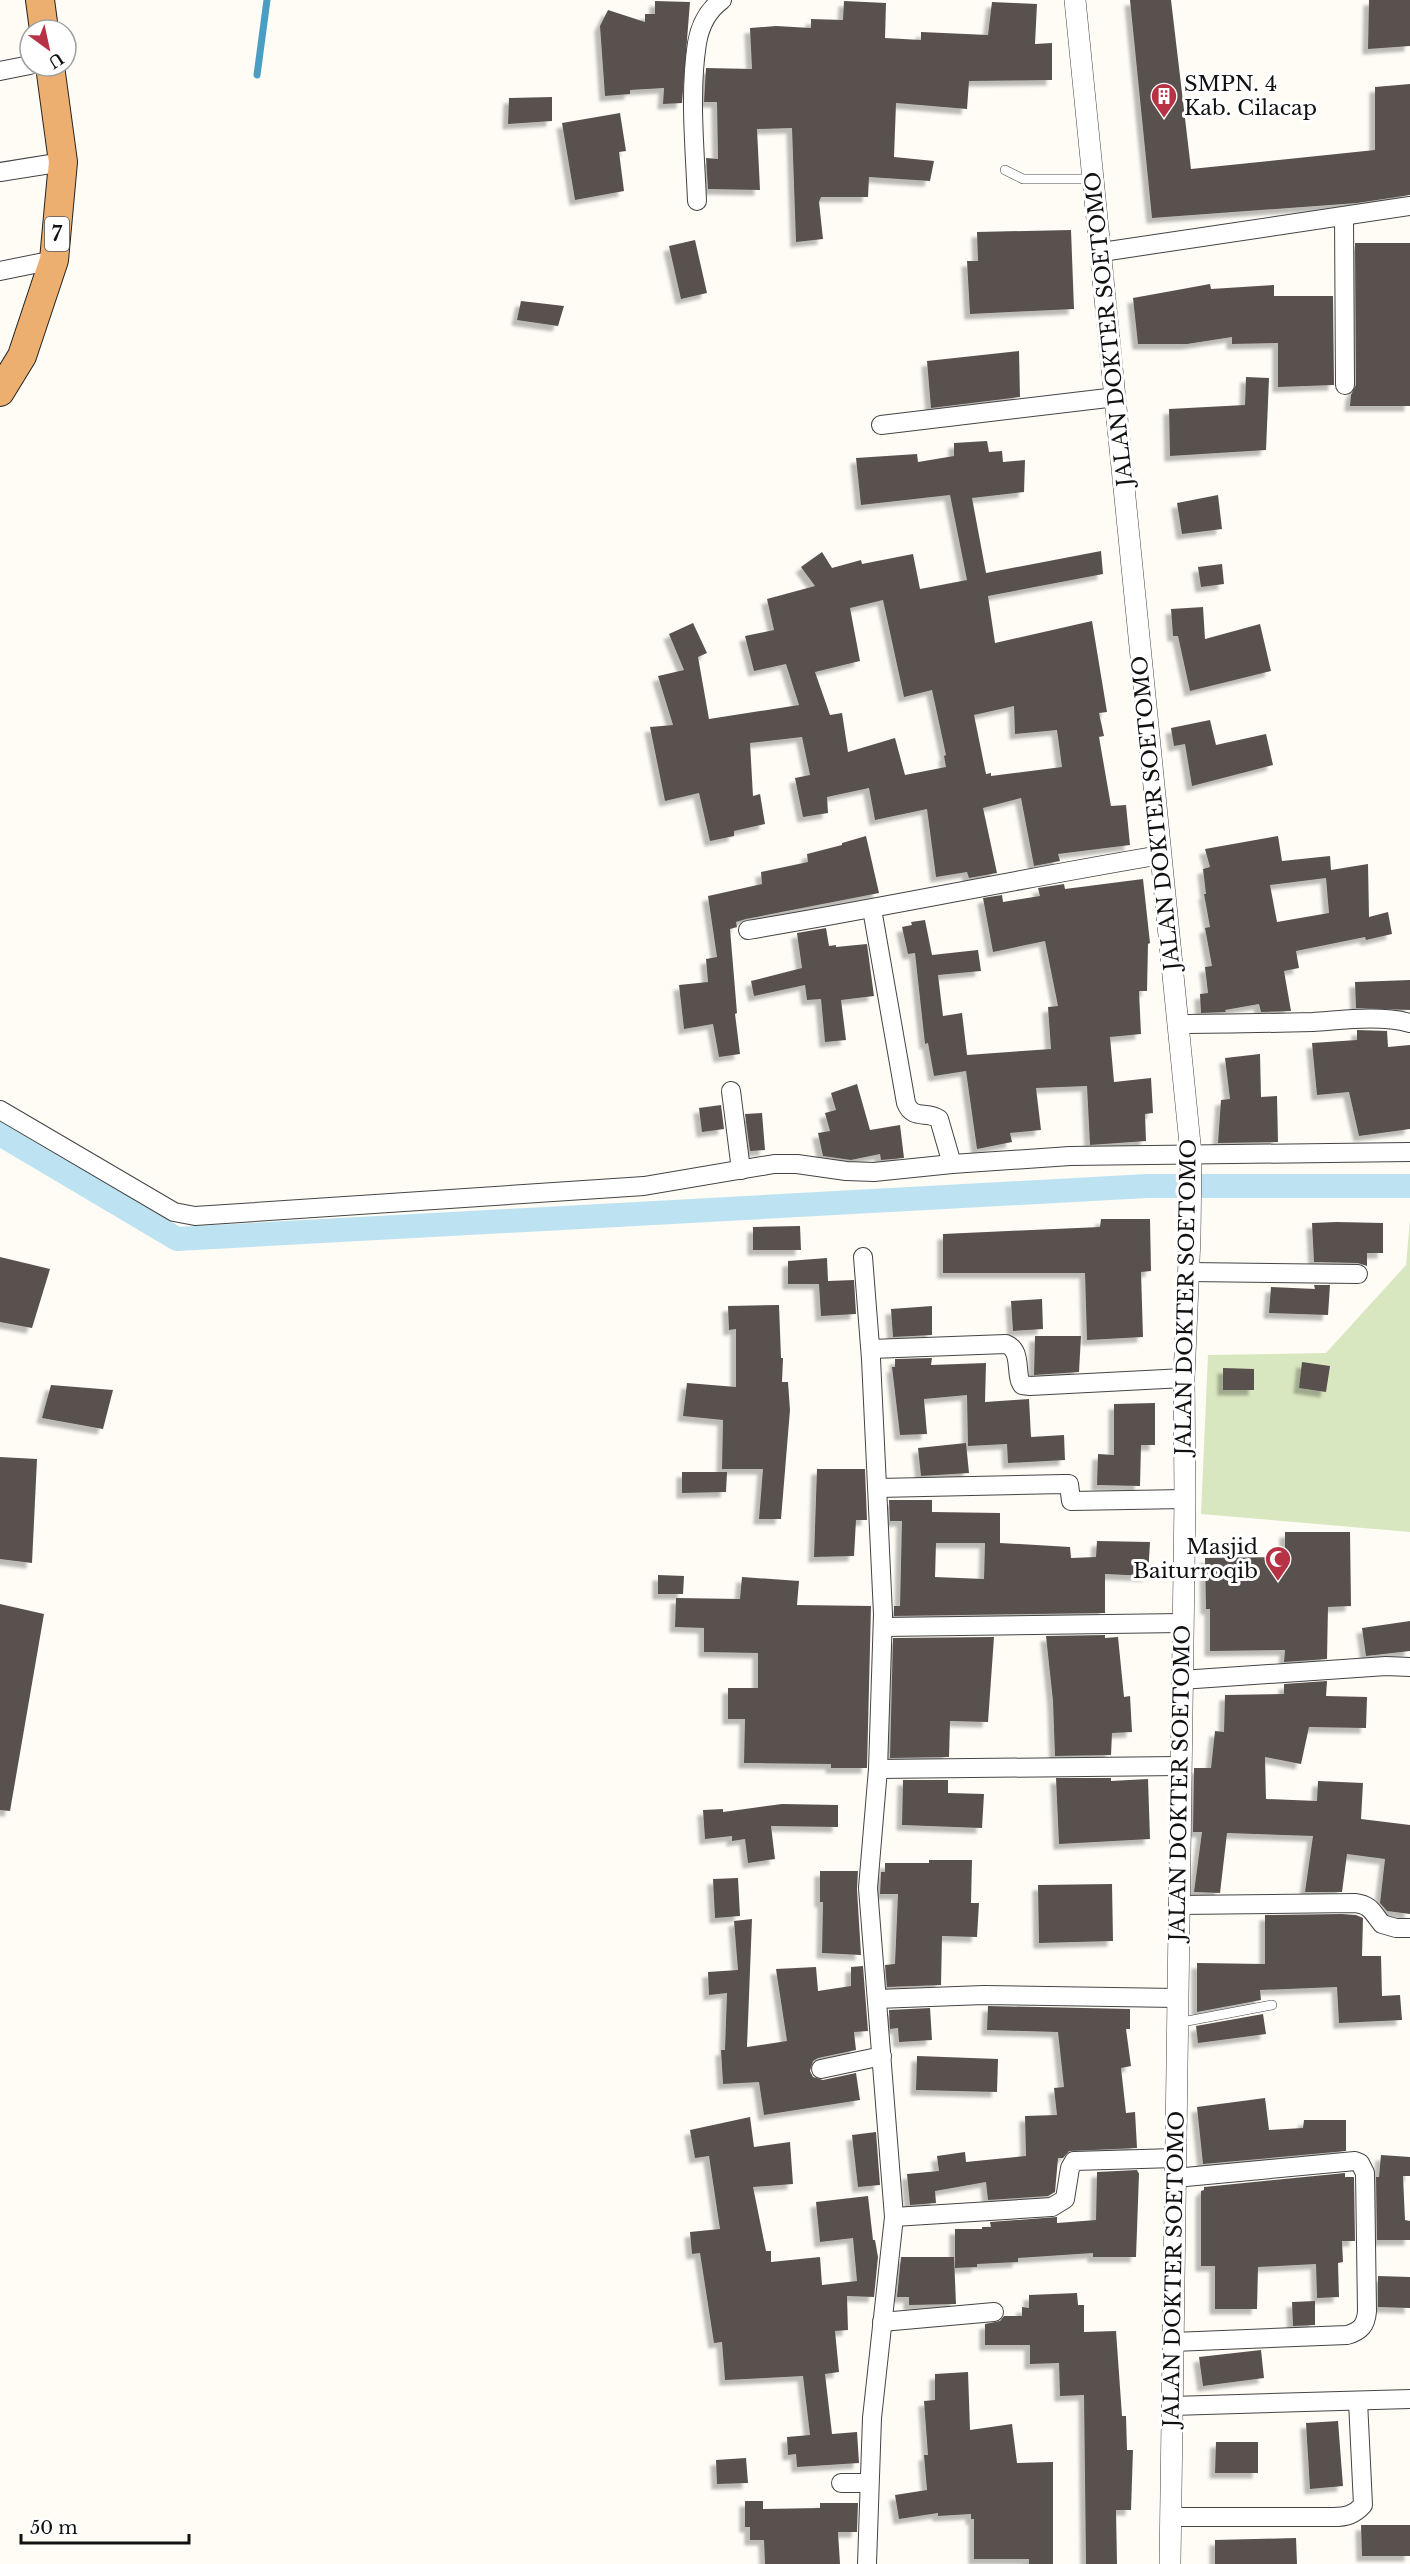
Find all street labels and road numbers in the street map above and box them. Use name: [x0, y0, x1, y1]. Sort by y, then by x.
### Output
street label: JALAN DOKTER SOETOMO: [1080, 170, 1139, 491]
road number: 7: [45, 217, 69, 251]
street label: JALAN DOKTER SOETOMO: [1127, 654, 1186, 975]
street label: JALAN DOKTER SOETOMO: [1170, 1139, 1202, 1458]
street label: JALAN DOKTER SOETOMO: [1164, 1625, 1196, 1944]
street label: JALAN DOKTER SOETOMO: [1158, 2111, 1190, 2430]

